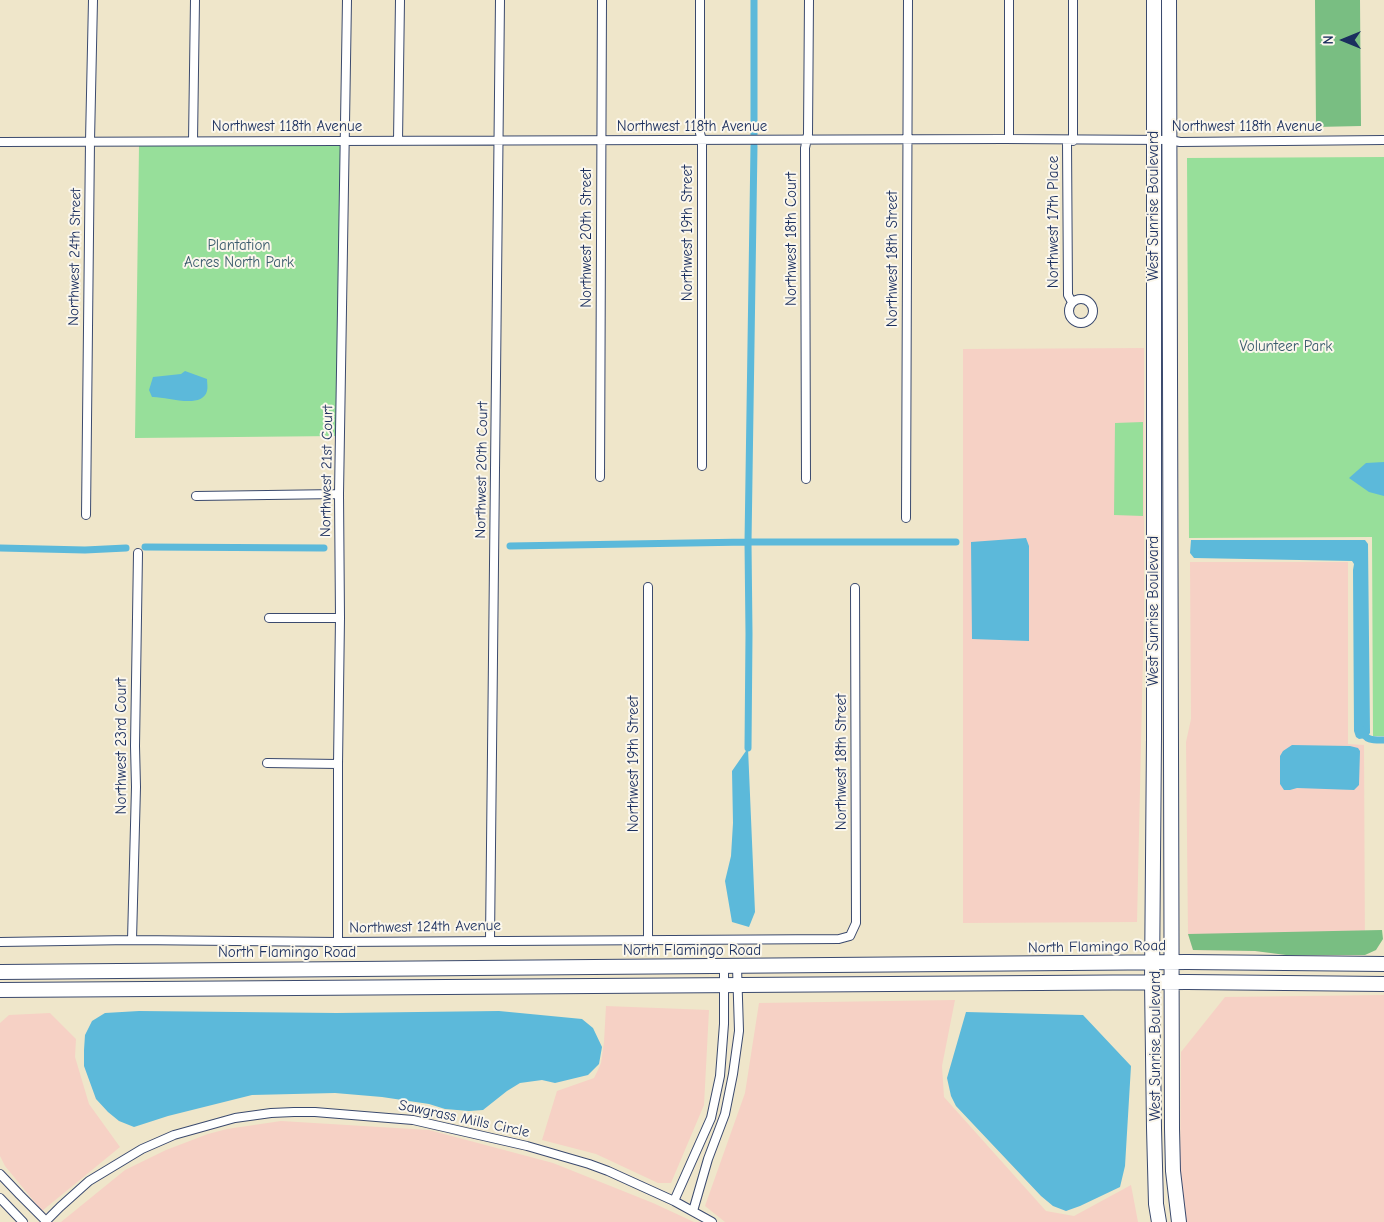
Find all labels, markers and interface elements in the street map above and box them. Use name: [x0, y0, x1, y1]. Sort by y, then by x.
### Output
north arrow: [1319, 15, 1369, 65]
text: N: [1320, 35, 1337, 45]
street label: Northwest 118th Avenue: [212, 118, 362, 136]
street label: Northwest 118th Avenue: [617, 118, 767, 136]
street label: Northwest 118th Avenue: [1172, 118, 1322, 136]
street label: West Sunrise Boulevard: [1145, 131, 1163, 281]
street label: Northwest 17th Place: [1045, 156, 1063, 288]
street label: Northwest 19th Street: [679, 165, 697, 301]
street label: Northwest 20th Street: [578, 168, 596, 308]
street label: Northwest 18th Court: [783, 172, 801, 306]
street label: Northwest 24th Street: [65, 188, 85, 326]
street label: Northwest 18th Street: [884, 191, 902, 327]
park label: Plantation Acres North Park: [184, 237, 294, 272]
park label: Volunteer Park: [1240, 338, 1332, 356]
street label: Northwest 20th Court: [472, 401, 492, 539]
street label: Northwest 21st Court: [317, 405, 337, 537]
street label: West Sunrise Boulevard: [1145, 536, 1163, 686]
street label: Northwest 23rd Court: [113, 678, 131, 814]
street label: Northwest 18th Street: [833, 694, 851, 830]
street label: Northwest 19th Street: [625, 696, 643, 832]
street label: Northwest 124th Avenue: [349, 917, 501, 937]
street label: North Flamingo Road: [1028, 937, 1166, 957]
street label: North Flamingo Road: [623, 942, 761, 960]
street label: North Flamingo Road: [218, 944, 356, 962]
street label: West Sunrise Boulevard: [1147, 971, 1165, 1121]
street label: Sawgrass Mills Circle: [397, 1096, 531, 1142]

